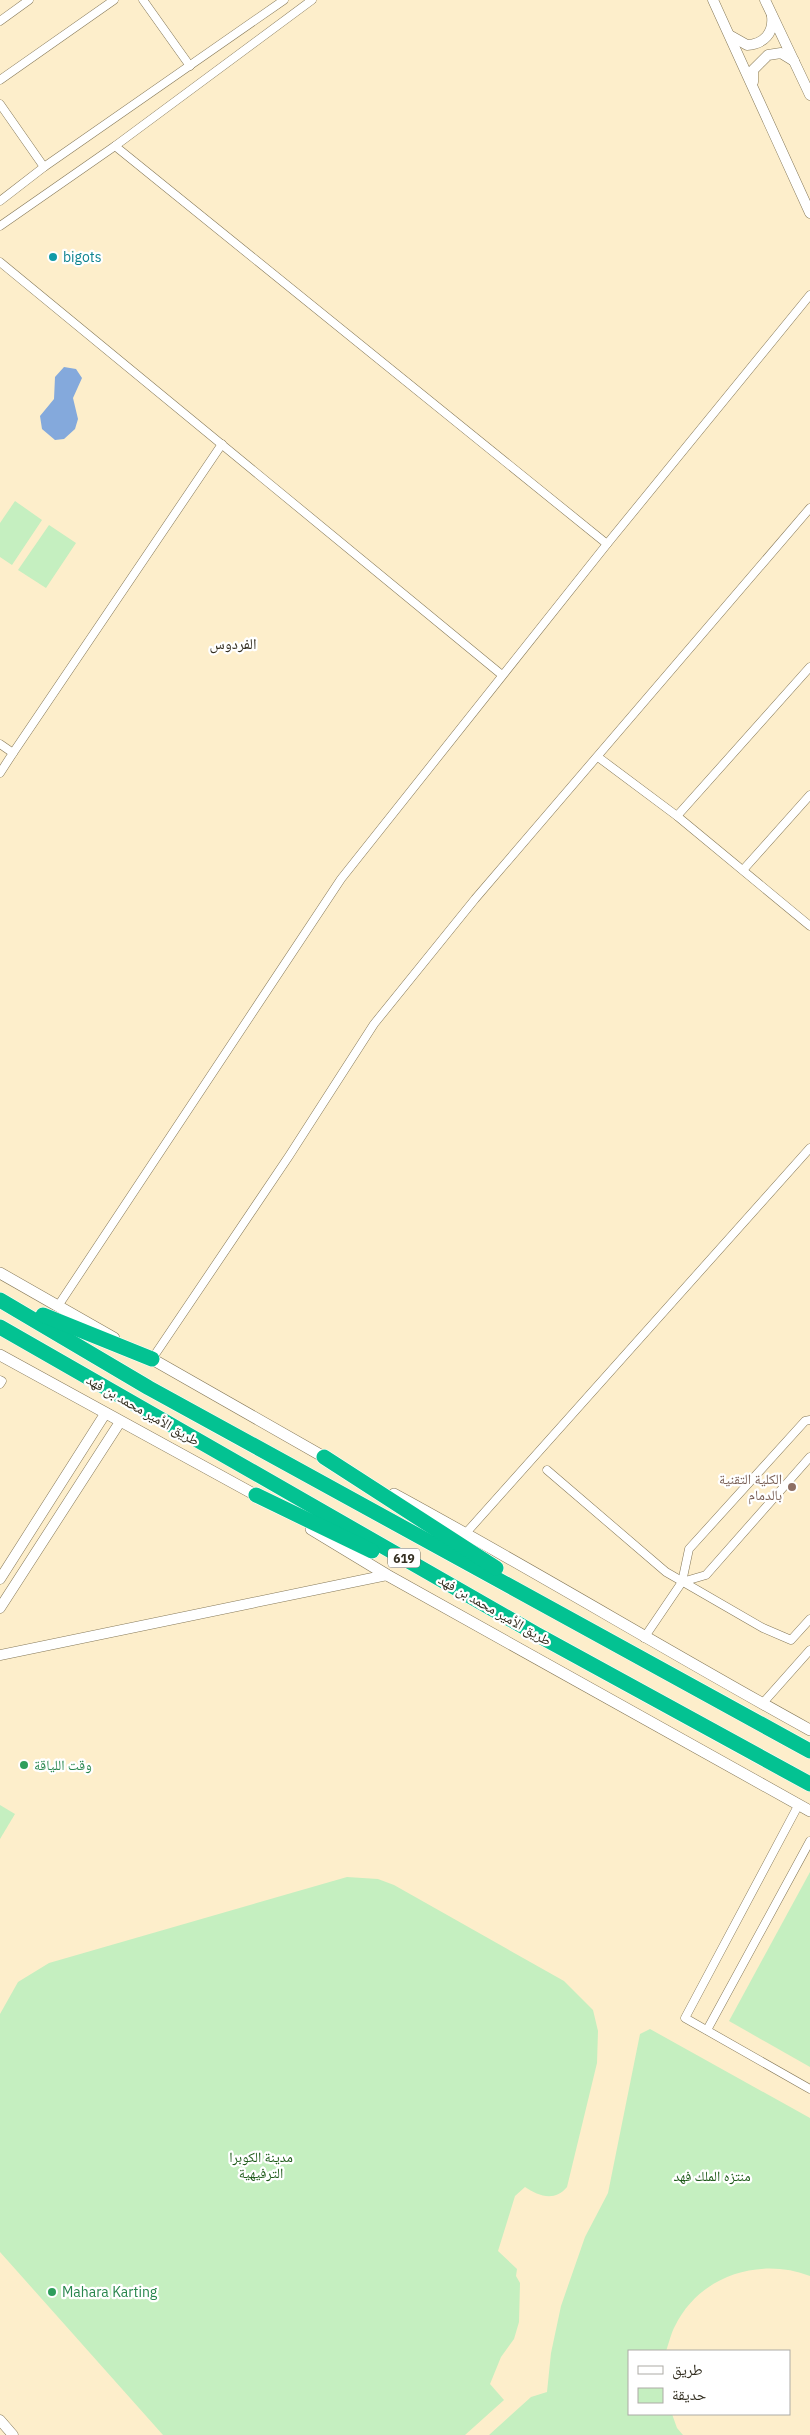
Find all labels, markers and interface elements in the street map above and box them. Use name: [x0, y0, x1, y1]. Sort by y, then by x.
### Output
place label: bigots: [63, 248, 102, 266]
marker: bigots: [47, 251, 59, 263]
district label: الفردوس: [209, 634, 257, 654]
street label: طريق الأمير محمد بن فهد: [83, 1370, 203, 1451]
place label: الكلية التقنية بالدمام: [719, 1470, 782, 1505]
marker: الكلية التقنية بالدمام: [786, 1481, 798, 1493]
road number: 619: [388, 1549, 420, 1568]
street label: طريق الأمير محمد بن فهد: [435, 1570, 555, 1651]
place label: وقت اللياقة: [34, 1756, 92, 1774]
marker: وقت اللياقة: [18, 1759, 30, 1771]
park label: مدينة الكوبرا الترفيهية: [229, 2148, 293, 2182]
park label: منتزه الملك فهد: [673, 2167, 751, 2185]
place label: Mahara Karting: [62, 2283, 158, 2301]
marker: Mahara Karting: [46, 2286, 58, 2298]
legend: [628, 2350, 790, 2415]
text: طريق: [672, 2360, 703, 2380]
text: حديقة: [672, 2385, 707, 2404]

